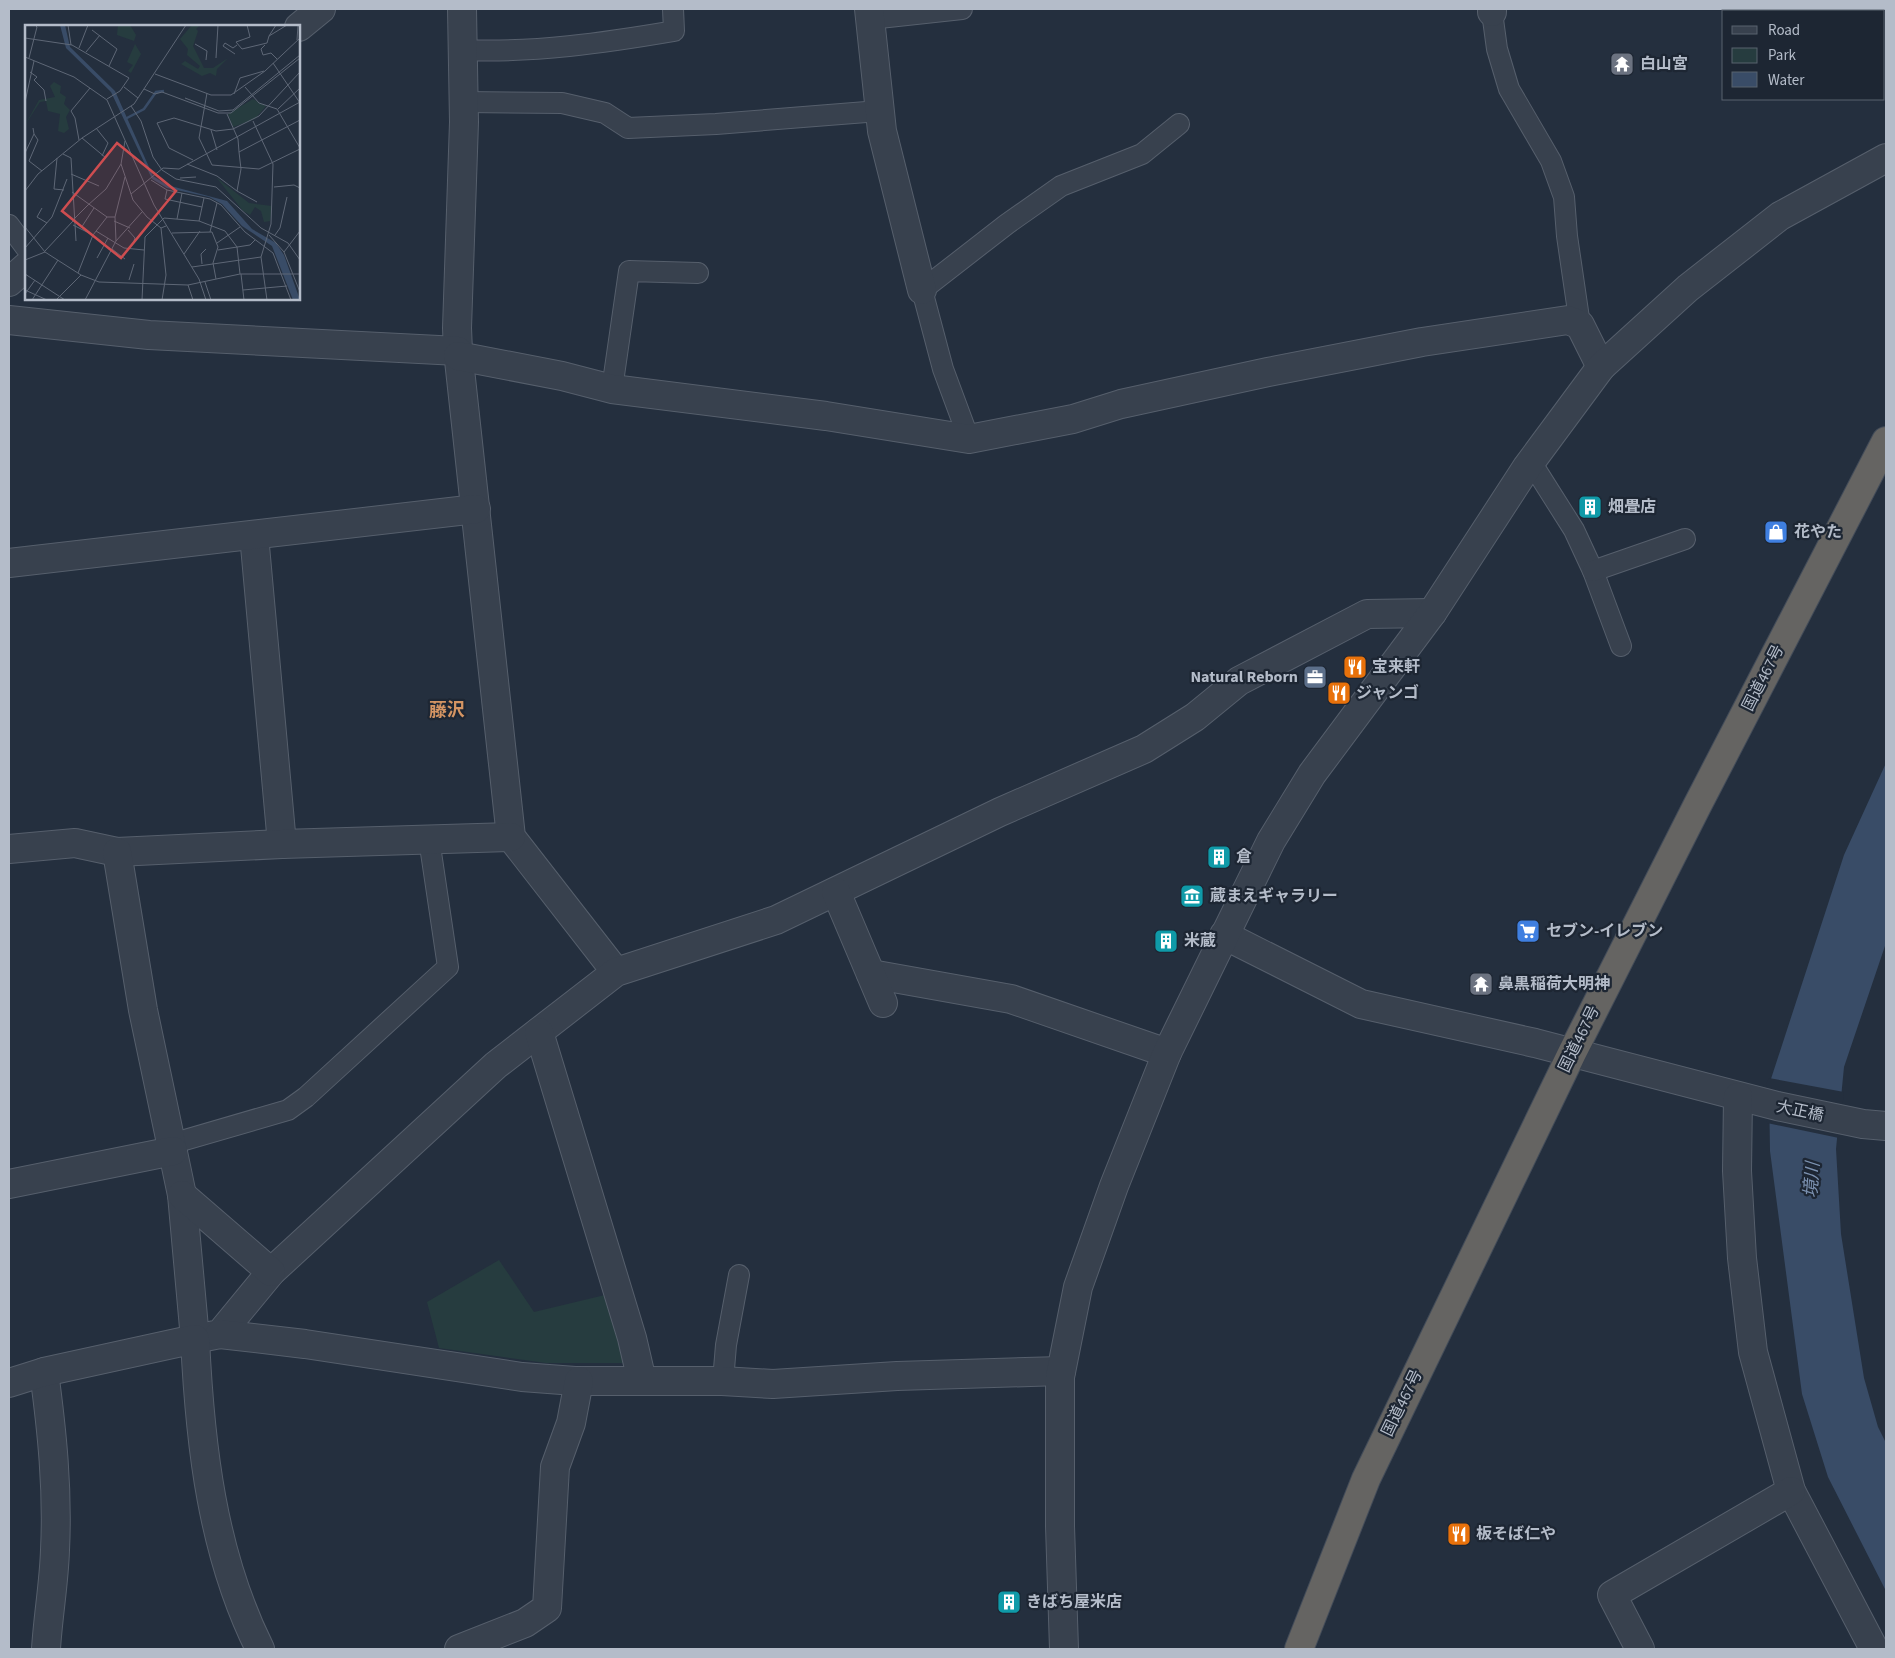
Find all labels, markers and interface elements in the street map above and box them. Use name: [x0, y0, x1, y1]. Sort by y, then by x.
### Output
legend: [1722, 10, 1885, 100]
text: Road: [1768, 20, 1800, 41]
inset map: [25, 25, 300, 300]
text: Park: [1768, 45, 1797, 66]
temple icon: 白山宮: [1609, 51, 1635, 77]
place label: 白山宮: [1640, 53, 1688, 75]
text: Water: [1768, 70, 1805, 91]
building icon: 畑畳店: [1577, 494, 1603, 520]
place label: 畑畳店: [1608, 496, 1656, 518]
shop icon: 花やた: [1763, 519, 1789, 545]
place label: 花やた: [1794, 521, 1842, 543]
street label: 国道467号: [1737, 641, 1789, 715]
restaurant icon: 宝来軒: [1342, 654, 1368, 680]
place label: 宝来軒: [1372, 656, 1420, 678]
office icon: Natural Reborn: [1302, 664, 1328, 690]
place label: Natural Reborn: [1190, 666, 1298, 688]
restaurant icon: ジャンゴ: [1326, 680, 1352, 706]
place label: ジャンゴ: [1356, 682, 1419, 704]
district label: 藤沢: [429, 698, 465, 723]
building icon: 倉: [1206, 844, 1232, 870]
place label: 倉: [1236, 846, 1252, 868]
museum icon: 蔵まえギャラリー: [1179, 883, 1205, 909]
place label: 蔵まえギャラリー: [1210, 885, 1338, 907]
supermarket icon: セブン-イレブン: [1515, 918, 1541, 944]
place label: セブン-イレブン: [1546, 920, 1663, 942]
building icon: 米蔵: [1153, 928, 1179, 954]
place label: 米蔵: [1184, 930, 1216, 952]
temple icon: 鼻黒稲荷大明神: [1468, 971, 1494, 997]
place label: 鼻黒稲荷大明神: [1498, 973, 1610, 995]
street label: 国道467号: [1553, 1002, 1605, 1076]
street label: 大正橋: [1774, 1095, 1826, 1127]
water label: 境川: [1798, 1159, 1826, 1199]
street label: 国道467号: [1376, 1366, 1428, 1440]
restaurant icon: 板そば仁や: [1446, 1521, 1472, 1547]
place label: 板そば仁や: [1476, 1523, 1556, 1545]
building icon: きばち屋米店: [996, 1589, 1022, 1615]
place label: きばち屋米店: [1026, 1591, 1122, 1613]

